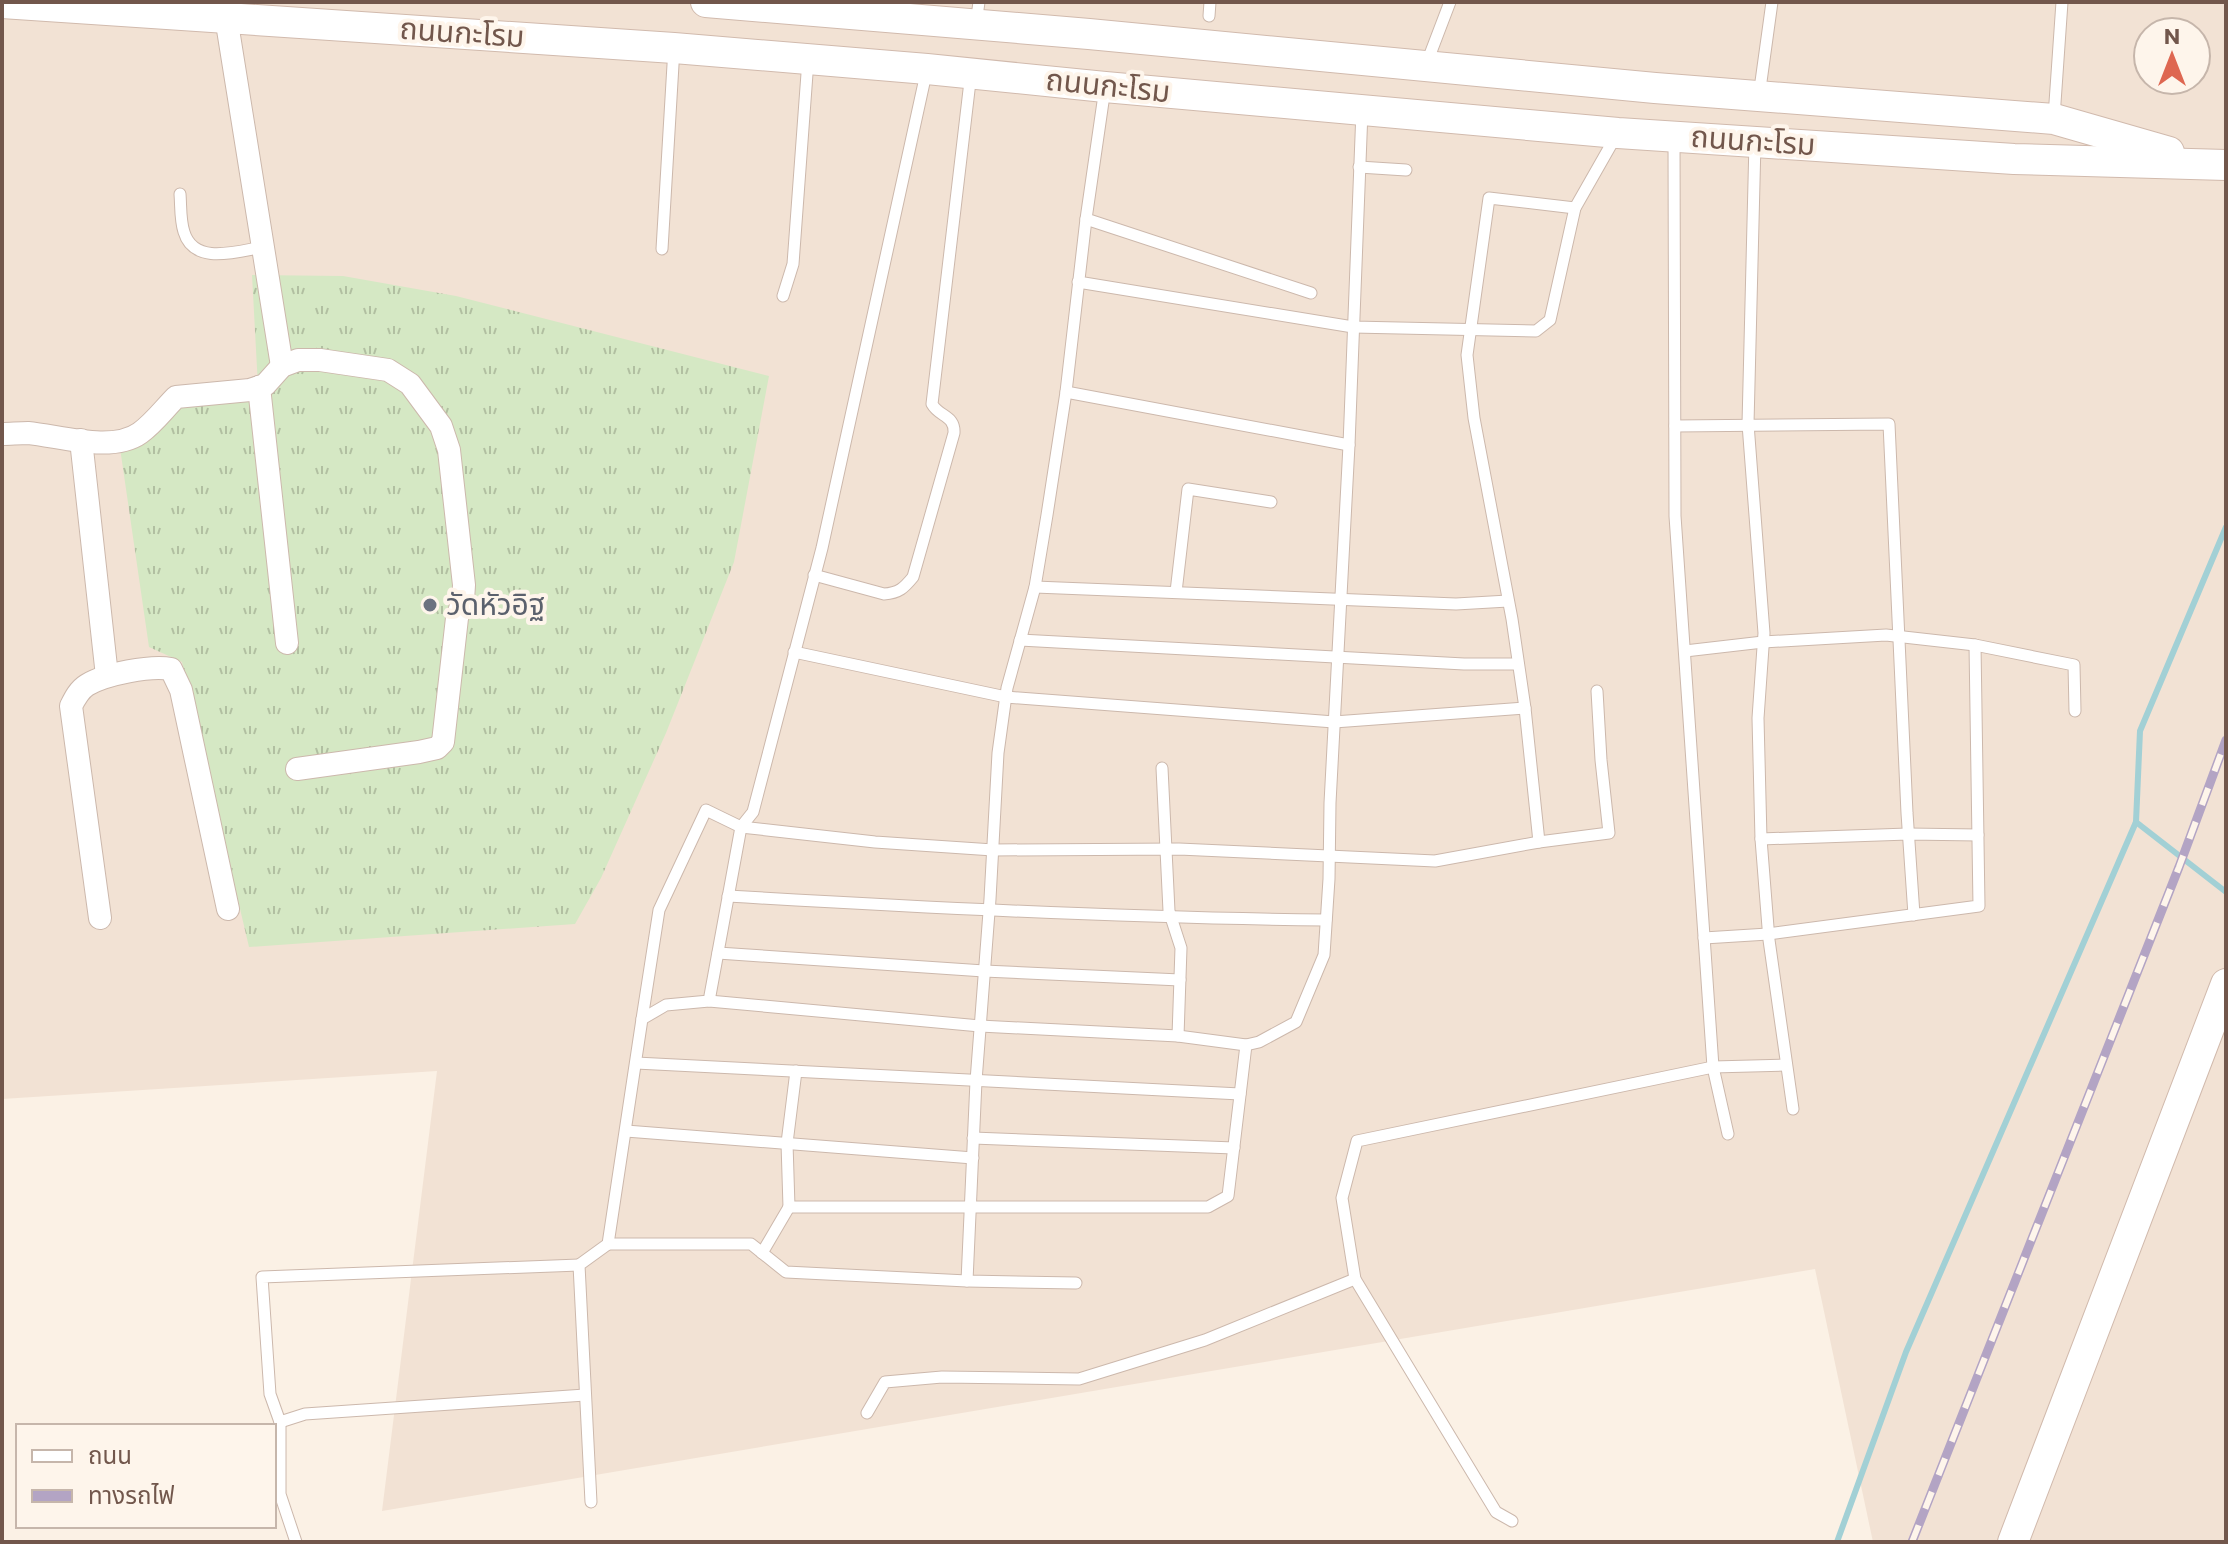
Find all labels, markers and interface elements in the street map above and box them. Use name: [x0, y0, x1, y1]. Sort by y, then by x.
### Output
street label: ถนนกะโรม: [399, 8, 526, 53]
north arrow: [2132, 16, 2212, 96]
text: N: [2164, 22, 2180, 49]
street label: ถนนกะโรม: [1044, 59, 1172, 108]
street label: ถนนกะโรม: [1690, 116, 1817, 161]
place label: วัดหัวอิฐ: [446, 584, 545, 621]
marker: วัดหัวอิฐ: [421, 596, 439, 614]
legend: [16, 1424, 276, 1528]
text: ถนน: [88, 1440, 132, 1469]
text: ทางรถไฟ: [88, 1480, 175, 1509]

